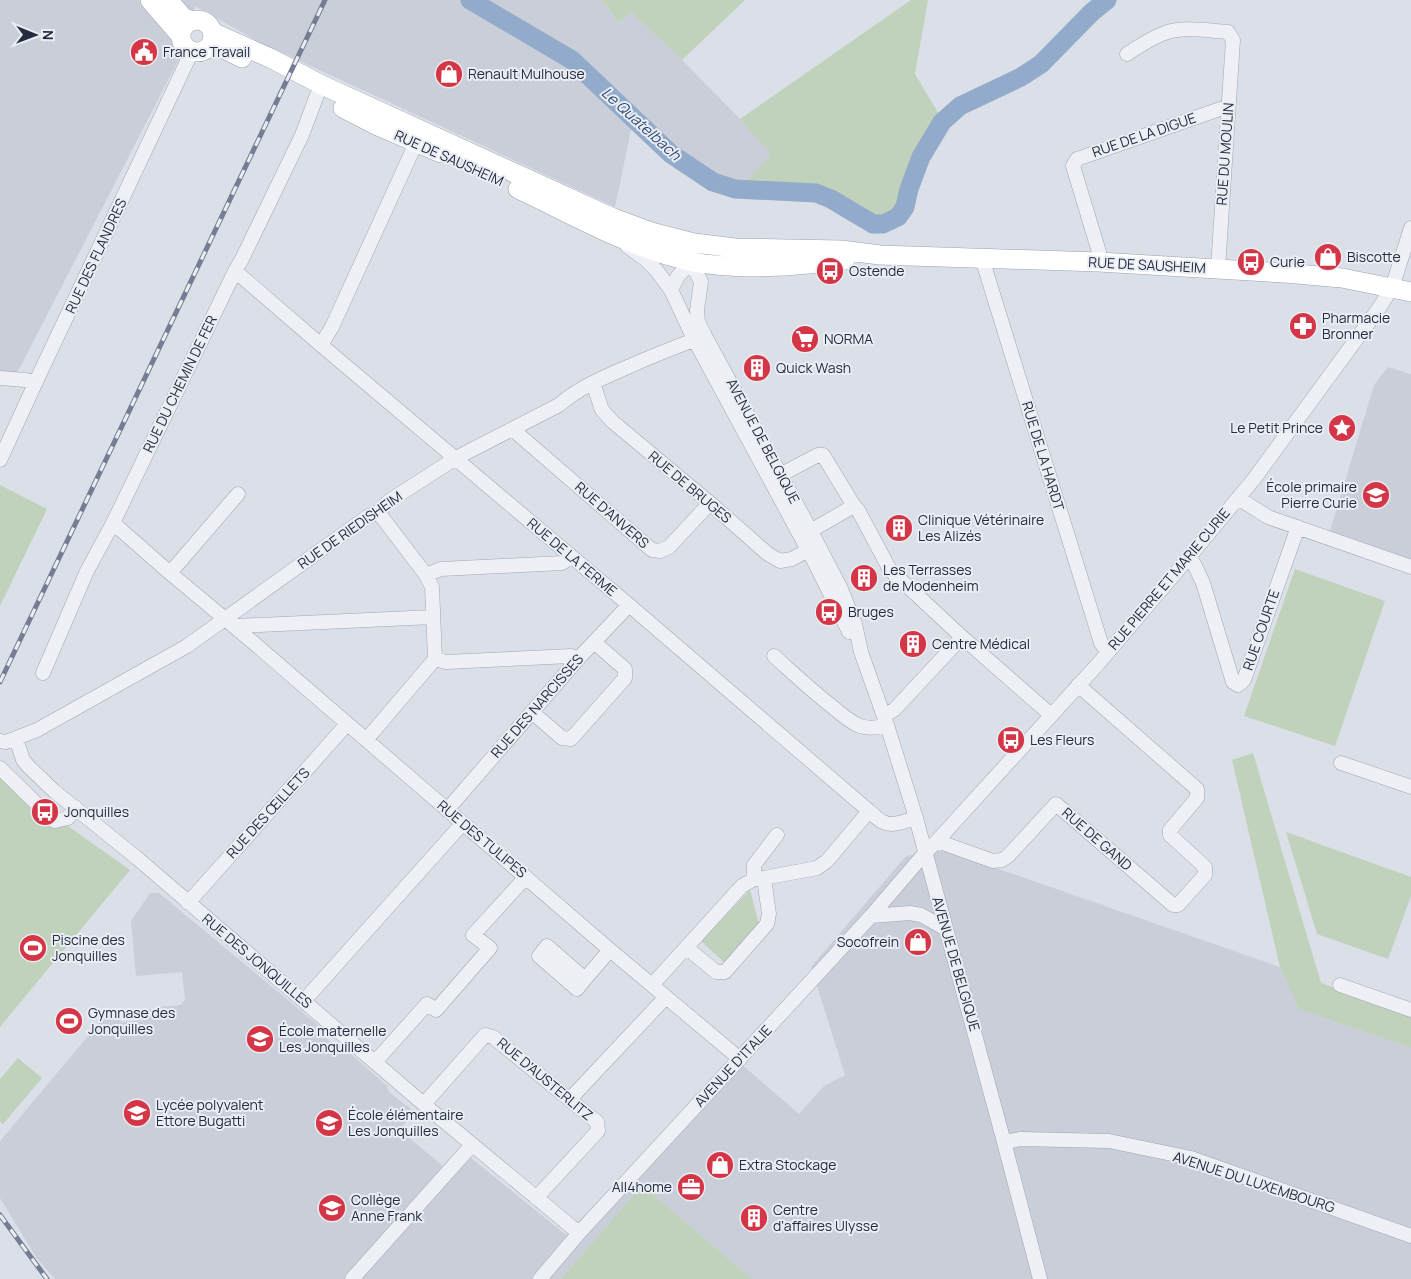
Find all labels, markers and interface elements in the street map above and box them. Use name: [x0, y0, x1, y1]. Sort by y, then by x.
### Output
north arrow: [10, 10, 60, 60]
text: N: [39, 30, 58, 40]
public building icon: France Travail: [129, 37, 159, 67]
place label: France Travail: [163, 42, 250, 61]
shop icon: Renault Mulhouse: [434, 59, 464, 89]
place label: Renault Mulhouse: [468, 64, 585, 83]
water label: Le Quatelbach: [597, 82, 686, 166]
street label: RUE DU MOULIN: [1211, 102, 1238, 206]
street label: RUE DE LA DIGUE: [1089, 108, 1198, 161]
street label: RUE DE SAUSHEIM: [392, 125, 507, 190]
street label: RUE DES FLANDRES: [61, 195, 131, 316]
shop icon: Biscotte: [1313, 242, 1343, 272]
bus stop icon: Curie: [1236, 247, 1266, 277]
place label: Biscotte: [1347, 247, 1401, 266]
street label: RUE DE SAUSHEIM: [1088, 252, 1206, 277]
place label: Curie: [1270, 252, 1305, 271]
bus stop icon: Ostende: [815, 256, 845, 286]
place label: Ostende: [849, 261, 905, 280]
place label: Pharmacie Bronner: [1322, 308, 1390, 343]
pharmacy icon: Pharmacie Bronner: [1288, 311, 1318, 341]
street label: RUE DU CHEMIN DE FER: [138, 312, 221, 456]
supermarket icon: NORMA: [790, 324, 820, 354]
place label: NORMA: [824, 329, 873, 348]
building icon: Quick Wash: [742, 353, 772, 383]
place label: Quick Wash: [776, 358, 851, 377]
street label: AVENUE DE BELGIQUE: [722, 375, 805, 507]
street label: RUE DE LA HARDT: [1018, 399, 1069, 513]
place icon: Le Petit Prince: [1327, 413, 1357, 443]
place label: Le Petit Prince: [1230, 418, 1323, 437]
street label: RUE DE BRUGES: [645, 446, 736, 527]
street label: RUE D'ANVERS: [571, 477, 654, 552]
place label: École primaire Pierre Curie: [1266, 477, 1357, 512]
school or university icon: École primaire Pierre Curie: [1361, 480, 1391, 510]
street label: RUE DE RIEDISHEIM: [294, 486, 406, 573]
street label: RUE PIERRE ET MARIE CURIE: [1104, 504, 1234, 654]
place label: Clinique Vétérinaire Les Alizés: [918, 510, 1044, 545]
street label: RUE DE LA FERME: [523, 513, 621, 600]
building icon: Clinique Vétérinaire Les Alizés: [884, 513, 914, 543]
place label: Les Terrasses de Modenheim: [883, 560, 979, 595]
building icon: Les Terrasses de Modenheim: [849, 563, 879, 593]
street label: RUE COURTE: [1238, 587, 1283, 673]
bus stop icon: Bruges: [814, 597, 844, 627]
place label: Bruges: [848, 602, 894, 621]
building icon: Centre Médical: [898, 629, 928, 659]
place label: Centre Médical: [932, 634, 1030, 653]
street label: RUE DES NARCISSES: [486, 649, 587, 762]
bus stop icon: Les Fleurs: [996, 725, 1026, 755]
place label: Les Fleurs: [1030, 730, 1094, 749]
street label: RUE DES ŒILLETS: [222, 763, 314, 862]
street label: RUE DES TULIPES: [434, 796, 531, 882]
bus stop icon: Jonquilles: [30, 797, 60, 827]
place label: Jonquilles: [64, 802, 129, 821]
street label: RUE DE GAND: [1058, 803, 1136, 874]
street label: AVENUE DE BELGIQUE: [928, 894, 985, 1033]
street label: RUE DES JONQUILLES: [198, 909, 316, 1012]
shop icon: Socofrein: [903, 927, 933, 957]
place label: Piscine des Jonquilles: [52, 930, 125, 965]
place label: Socofrein: [837, 932, 899, 951]
sports icon: Piscine des Jonquilles: [18, 933, 48, 963]
place label: Gymnase des Jonquilles: [88, 1003, 175, 1038]
sports icon: Gymnase des Jonquilles: [54, 1006, 84, 1036]
place label: École maternelle Les Jonquilles: [279, 1021, 386, 1056]
street label: AVENUE D'ITALIE: [690, 1021, 776, 1111]
school or university icon: École maternelle Les Jonquilles: [245, 1024, 275, 1054]
street label: RUE D'AUSTERLITZ: [494, 1033, 597, 1124]
place label: Lycée polyvalent Ettore Bugatti: [156, 1095, 264, 1130]
school or university icon: Lycée polyvalent Ettore Bugatti: [122, 1098, 152, 1128]
place label: École élémentaire Les Jonquilles: [348, 1105, 463, 1140]
school or university icon: École élémentaire Les Jonquilles: [314, 1108, 344, 1138]
street label: AVENUE DU LUXEMBOURG: [1171, 1146, 1338, 1217]
shop icon: Extra Stockage: [705, 1150, 735, 1180]
place label: Extra Stockage: [739, 1155, 837, 1174]
office icon: All4home: [676, 1172, 706, 1202]
place label: All4home: [612, 1177, 672, 1196]
place label: Collège Anne Frank: [351, 1190, 423, 1225]
school or university icon: Collège Anne Frank: [317, 1193, 347, 1223]
place label: Centre d'affaires Ulysse: [773, 1200, 878, 1235]
building icon: Centre d'affaires Ulysse: [739, 1203, 769, 1233]

